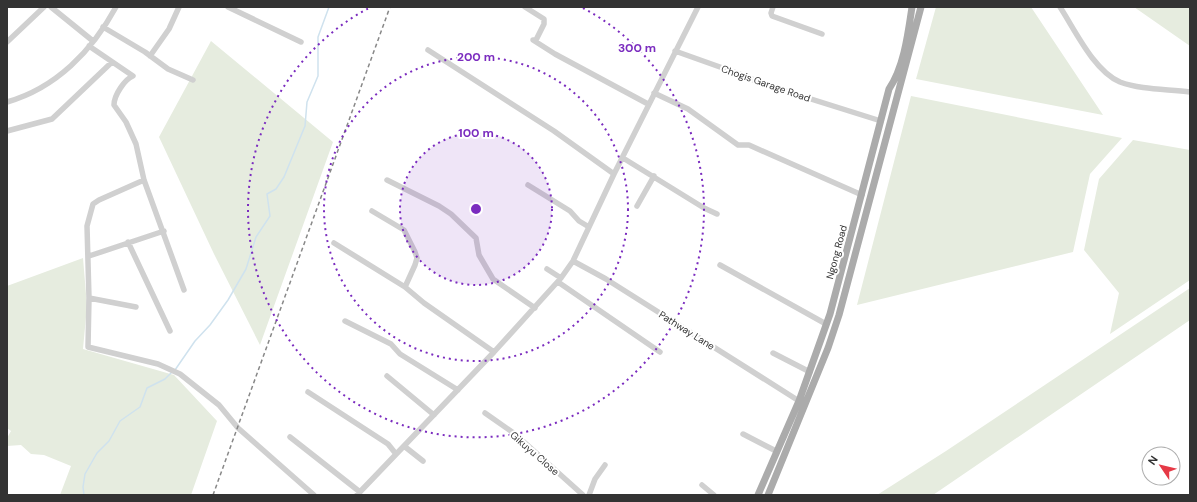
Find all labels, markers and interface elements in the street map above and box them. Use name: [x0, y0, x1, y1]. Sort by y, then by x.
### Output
text: 300 m: [618, 40, 656, 56]
text: 200 m: [457, 49, 495, 65]
street label: Chogis Garage Road: [720, 62, 812, 105]
text: 100 m: [458, 125, 494, 141]
centre of rings: [469, 202, 483, 216]
street label: Ngong Road: [823, 224, 850, 281]
street label: Pathway Lane: [656, 308, 717, 353]
street label: Gikuyu Close: [507, 429, 562, 478]
north arrow: [1141, 446, 1181, 486]
text: N: [1145, 453, 1161, 468]

